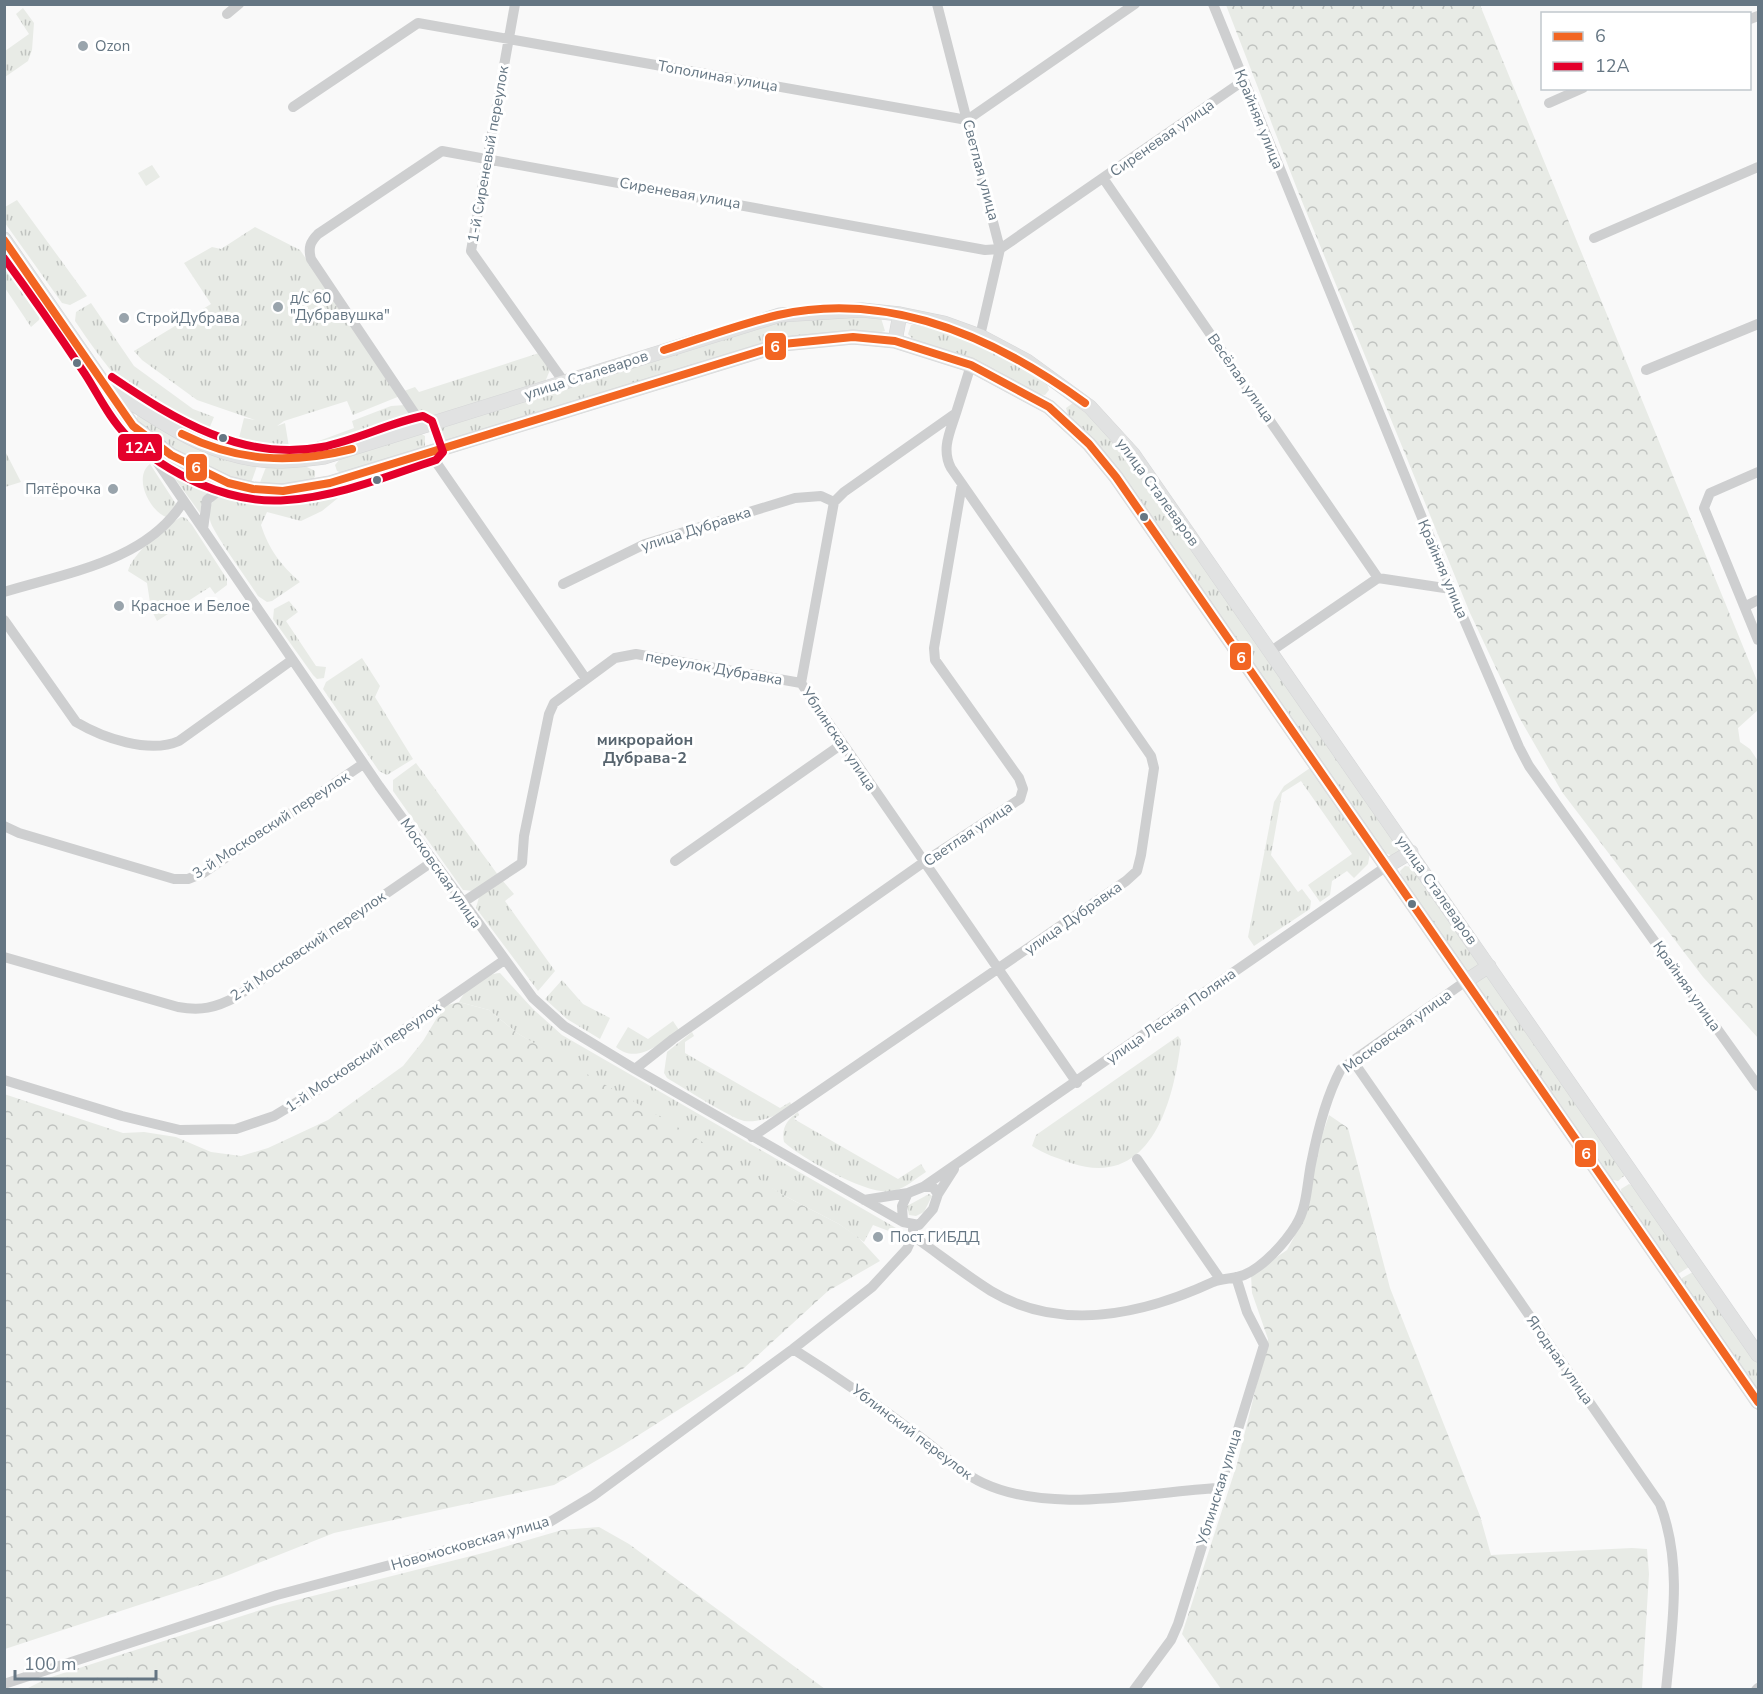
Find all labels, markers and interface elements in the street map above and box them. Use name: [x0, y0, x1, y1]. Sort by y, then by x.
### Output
legend: [1541, 12, 1751, 90]
text: 6: [1595, 24, 1606, 48]
place label: Ozon: [95, 36, 130, 56]
marker: Ozon: [76, 39, 90, 53]
text: 12А: [1595, 54, 1630, 78]
street label: Тополиная улица: [656, 56, 780, 96]
street label: 1-й Сиреневый переулок: [463, 64, 513, 244]
street label: Крайняя улица: [1230, 66, 1288, 172]
street label: Сиреневая улица: [1106, 95, 1218, 181]
street label: Светлая улица: [958, 117, 1004, 223]
street label: Сиреневая улица: [618, 172, 742, 214]
place label: д/с 60 "Дубравушка": [290, 288, 390, 325]
marker: д/с 60 "Дубравушка": [271, 300, 285, 314]
place label: СтройДубрава: [136, 308, 240, 328]
marker: СтройДубрава: [117, 311, 131, 325]
street label: Весёлая улица: [1203, 330, 1279, 426]
line badge: 6: [764, 332, 787, 361]
text: 6: [770, 336, 780, 358]
street label: улица Сталеваров: [521, 346, 651, 404]
unlabelled marker: [71, 357, 83, 369]
unlabelled marker: [217, 432, 229, 444]
line badge: 12А: [117, 433, 163, 462]
street label: улица Сталеваров: [1112, 434, 1204, 550]
text: 12А: [124, 437, 156, 459]
line badge: 6: [185, 453, 208, 482]
text: 6: [191, 457, 201, 479]
unlabelled marker: [371, 474, 383, 486]
place label: Пятёрочка: [25, 479, 101, 499]
marker: Пятёрочка: [106, 482, 120, 496]
street label: улица Дубравка: [638, 502, 754, 556]
unlabelled marker: [1138, 511, 1150, 523]
street label: Крайняя улица: [1413, 516, 1473, 622]
place label: Красное и Белое: [131, 596, 250, 616]
marker: Красное и Белое: [112, 599, 126, 613]
line badge: 6: [1229, 642, 1252, 671]
street label: переулок Дубравка: [644, 646, 784, 690]
text: 6: [1236, 647, 1246, 669]
street label: Ублинская улица: [796, 682, 881, 795]
district label: микрорайон Дубрава-2: [597, 729, 693, 769]
street label: 3-й Московский переулок: [189, 767, 354, 883]
street label: Светлая улица: [919, 797, 1017, 871]
street label: Московская улица: [396, 814, 486, 932]
street label: улица Сталеваров: [1392, 831, 1482, 949]
street label: улица Дубравка: [1020, 877, 1126, 959]
street label: 2-й Московский переулок: [226, 886, 390, 1006]
unlabelled marker: [1406, 898, 1418, 910]
street label: Крайняя улица: [1648, 937, 1726, 1035]
street label: улица Лесная Поляна: [1102, 964, 1240, 1068]
street label: Московская улица: [1339, 985, 1455, 1077]
street label: 1-й Московский переулок: [281, 997, 445, 1117]
line badge: 6: [1574, 1139, 1597, 1168]
text: 6: [1581, 1143, 1591, 1165]
place label: Пост ГИБДД: [890, 1227, 980, 1247]
marker: Пост ГИБДД: [871, 1230, 885, 1244]
street label: Ягодная улица: [1522, 1311, 1598, 1409]
street label: Ублинский переулок: [847, 1379, 977, 1484]
street label: Ублинская улица: [1191, 1426, 1246, 1549]
street label: Новомосковская улица: [389, 1511, 551, 1575]
scale bar: [15, 1643, 156, 1681]
text: 100 m: [24, 1652, 76, 1676]

